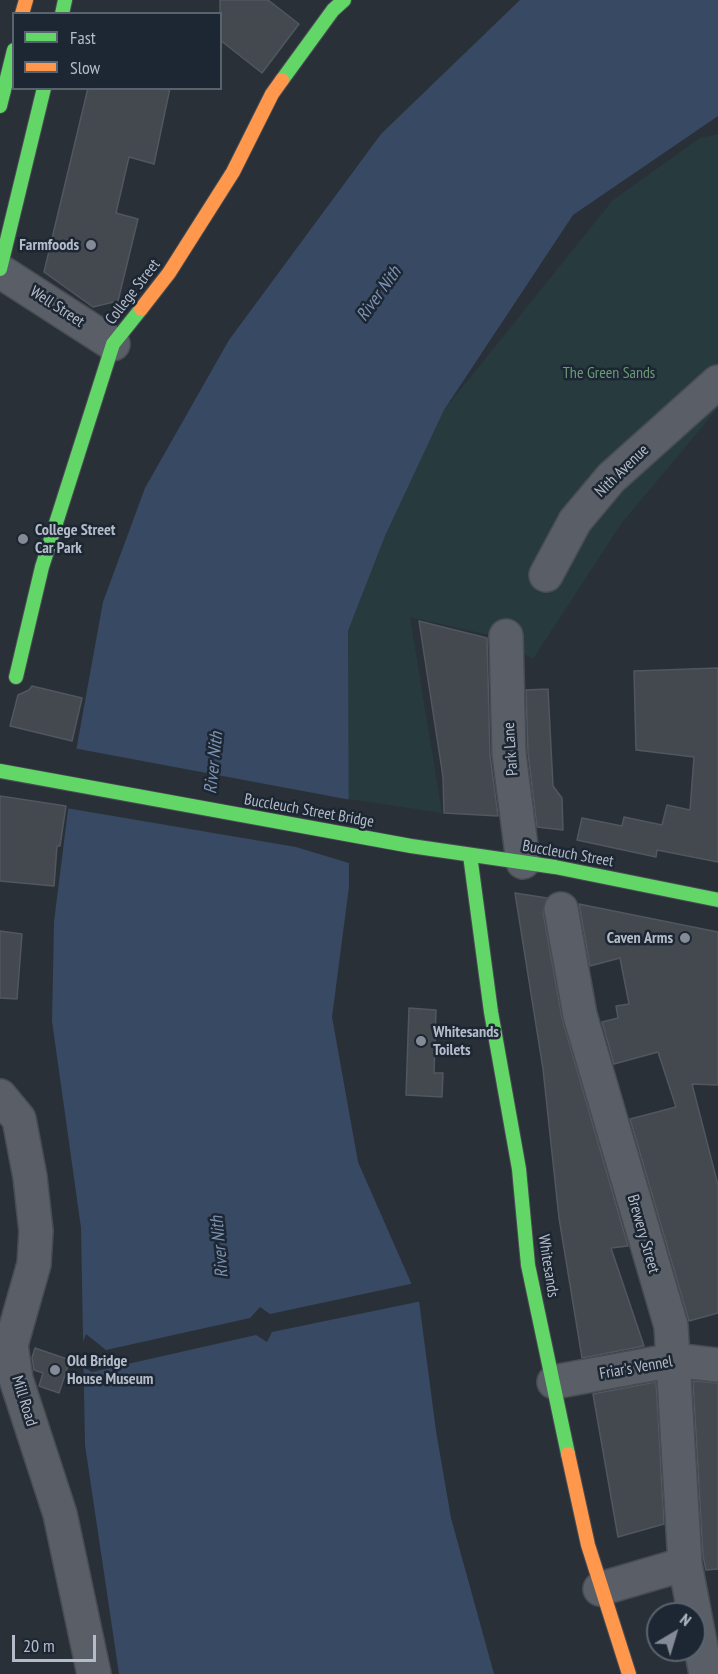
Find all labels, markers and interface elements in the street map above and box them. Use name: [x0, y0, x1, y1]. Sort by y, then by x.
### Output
legend: [12, 12, 222, 90]
text: Fast: [70, 26, 96, 49]
text: Slow: [70, 56, 100, 79]
place label: Farmfoods: [19, 235, 79, 255]
marker: Farmfoods: [84, 238, 98, 252]
street label: College Street: [101, 255, 165, 329]
water label: River Nith: [352, 263, 406, 325]
street label: Well Street: [26, 282, 88, 332]
park label: The Green Sands: [563, 363, 655, 383]
street label: Nith Avenue: [591, 441, 653, 501]
place label: College Street Car Park: [35, 520, 116, 558]
marker: College Street Car Park: [16, 532, 30, 546]
street label: Park Lane: [500, 722, 522, 776]
water label: River Nith: [200, 731, 228, 795]
street label: Buccleuch Street Bridge: [243, 790, 375, 832]
street label: Buccleuch Street: [521, 837, 615, 871]
place label: Caven Arms: [607, 928, 673, 948]
marker: Caven Arms: [678, 931, 692, 945]
place label: Whitesands Toilets: [433, 1022, 499, 1060]
marker: Whitesands Toilets: [414, 1034, 428, 1048]
street label: Brewery Street: [623, 1192, 663, 1276]
water label: River Nith: [207, 1215, 233, 1279]
street label: Whitesands: [534, 1233, 562, 1299]
place label: Old Bridge House Museum: [67, 1351, 153, 1389]
street label: Friar's Vennel: [598, 1352, 674, 1384]
marker: Old Bridge House Museum: [48, 1363, 62, 1377]
street label: Mill Road: [7, 1373, 41, 1429]
north arrow: [646, 1602, 706, 1662]
text: N: [676, 1609, 695, 1630]
scale bar: [15, 1623, 99, 1661]
text: 20 m: [23, 1634, 55, 1657]

